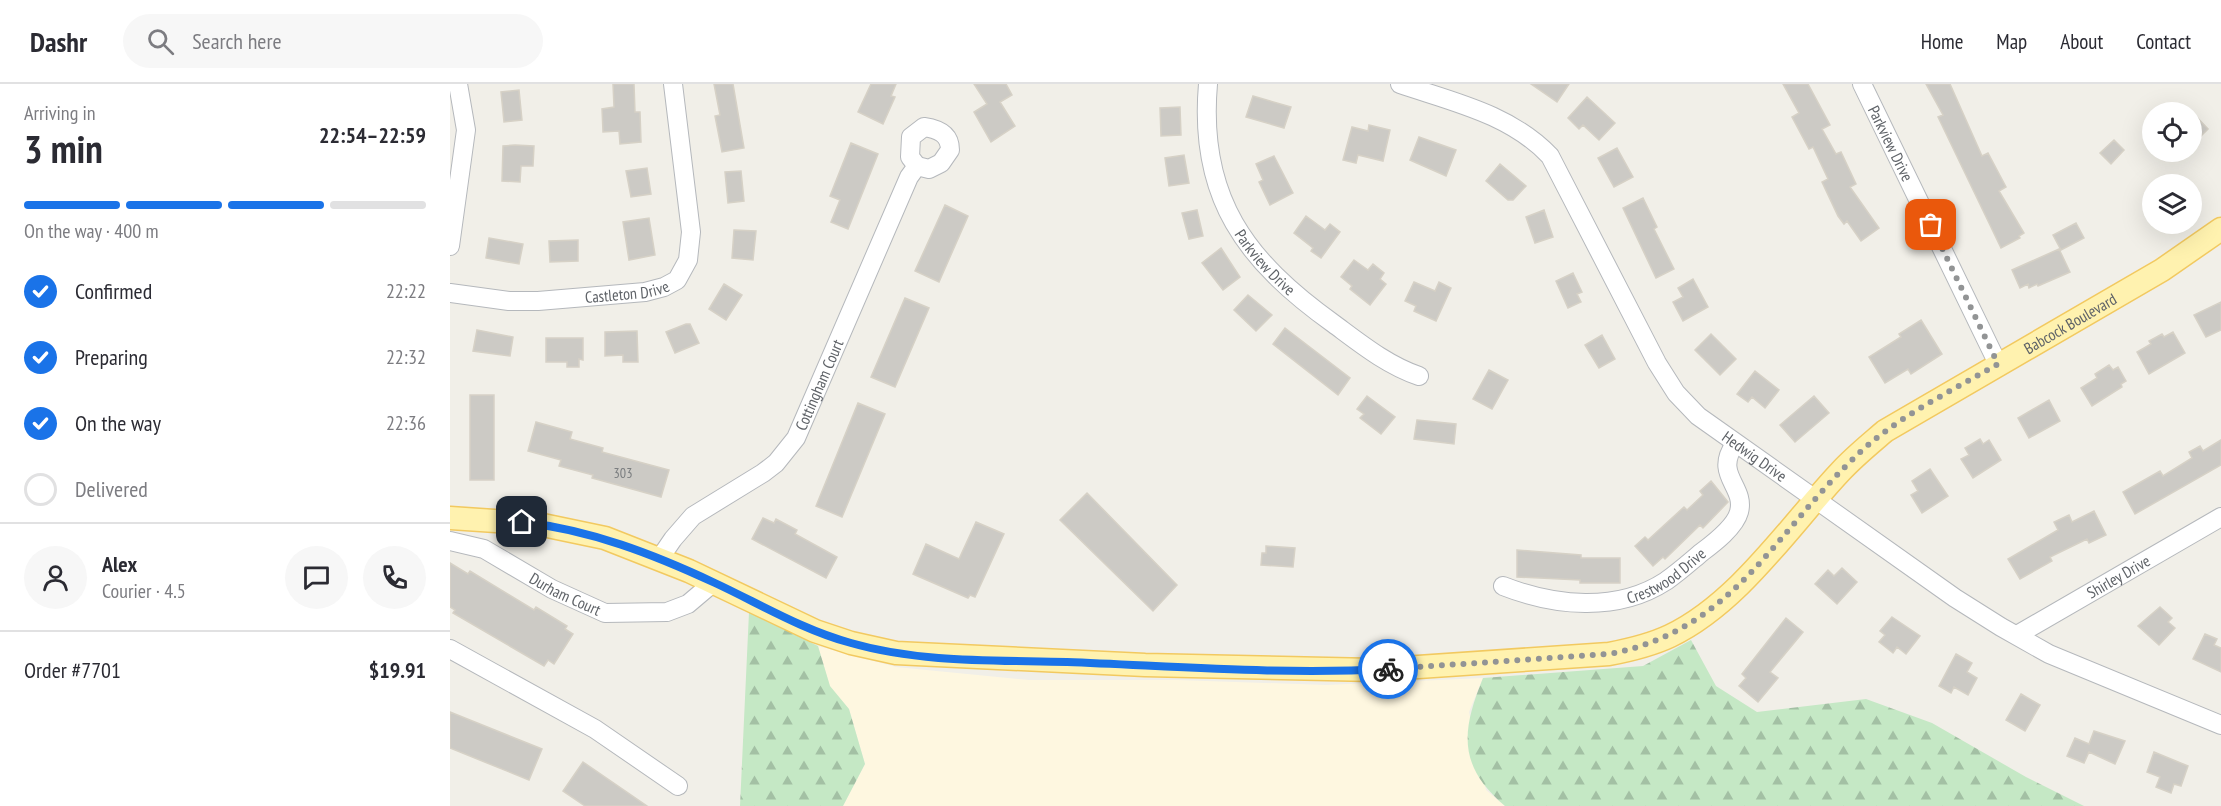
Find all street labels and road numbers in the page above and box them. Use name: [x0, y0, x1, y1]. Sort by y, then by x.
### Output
street label: Parkview Drive: [1864, 102, 1918, 184]
street label: Parkview Drive: [1231, 226, 1300, 299]
street label: Castleton Drive: [584, 276, 673, 307]
street label: Babcock Boulevard: [2020, 289, 2120, 358]
street label: Cottingham Court: [791, 336, 848, 433]
street label: Hedwig Drive: [1718, 426, 1791, 486]
street label: Crestwood Drive: [1624, 543, 1710, 608]
street label: Shirley Drive: [2083, 550, 2154, 603]
street label: Durham Court: [526, 568, 605, 620]

